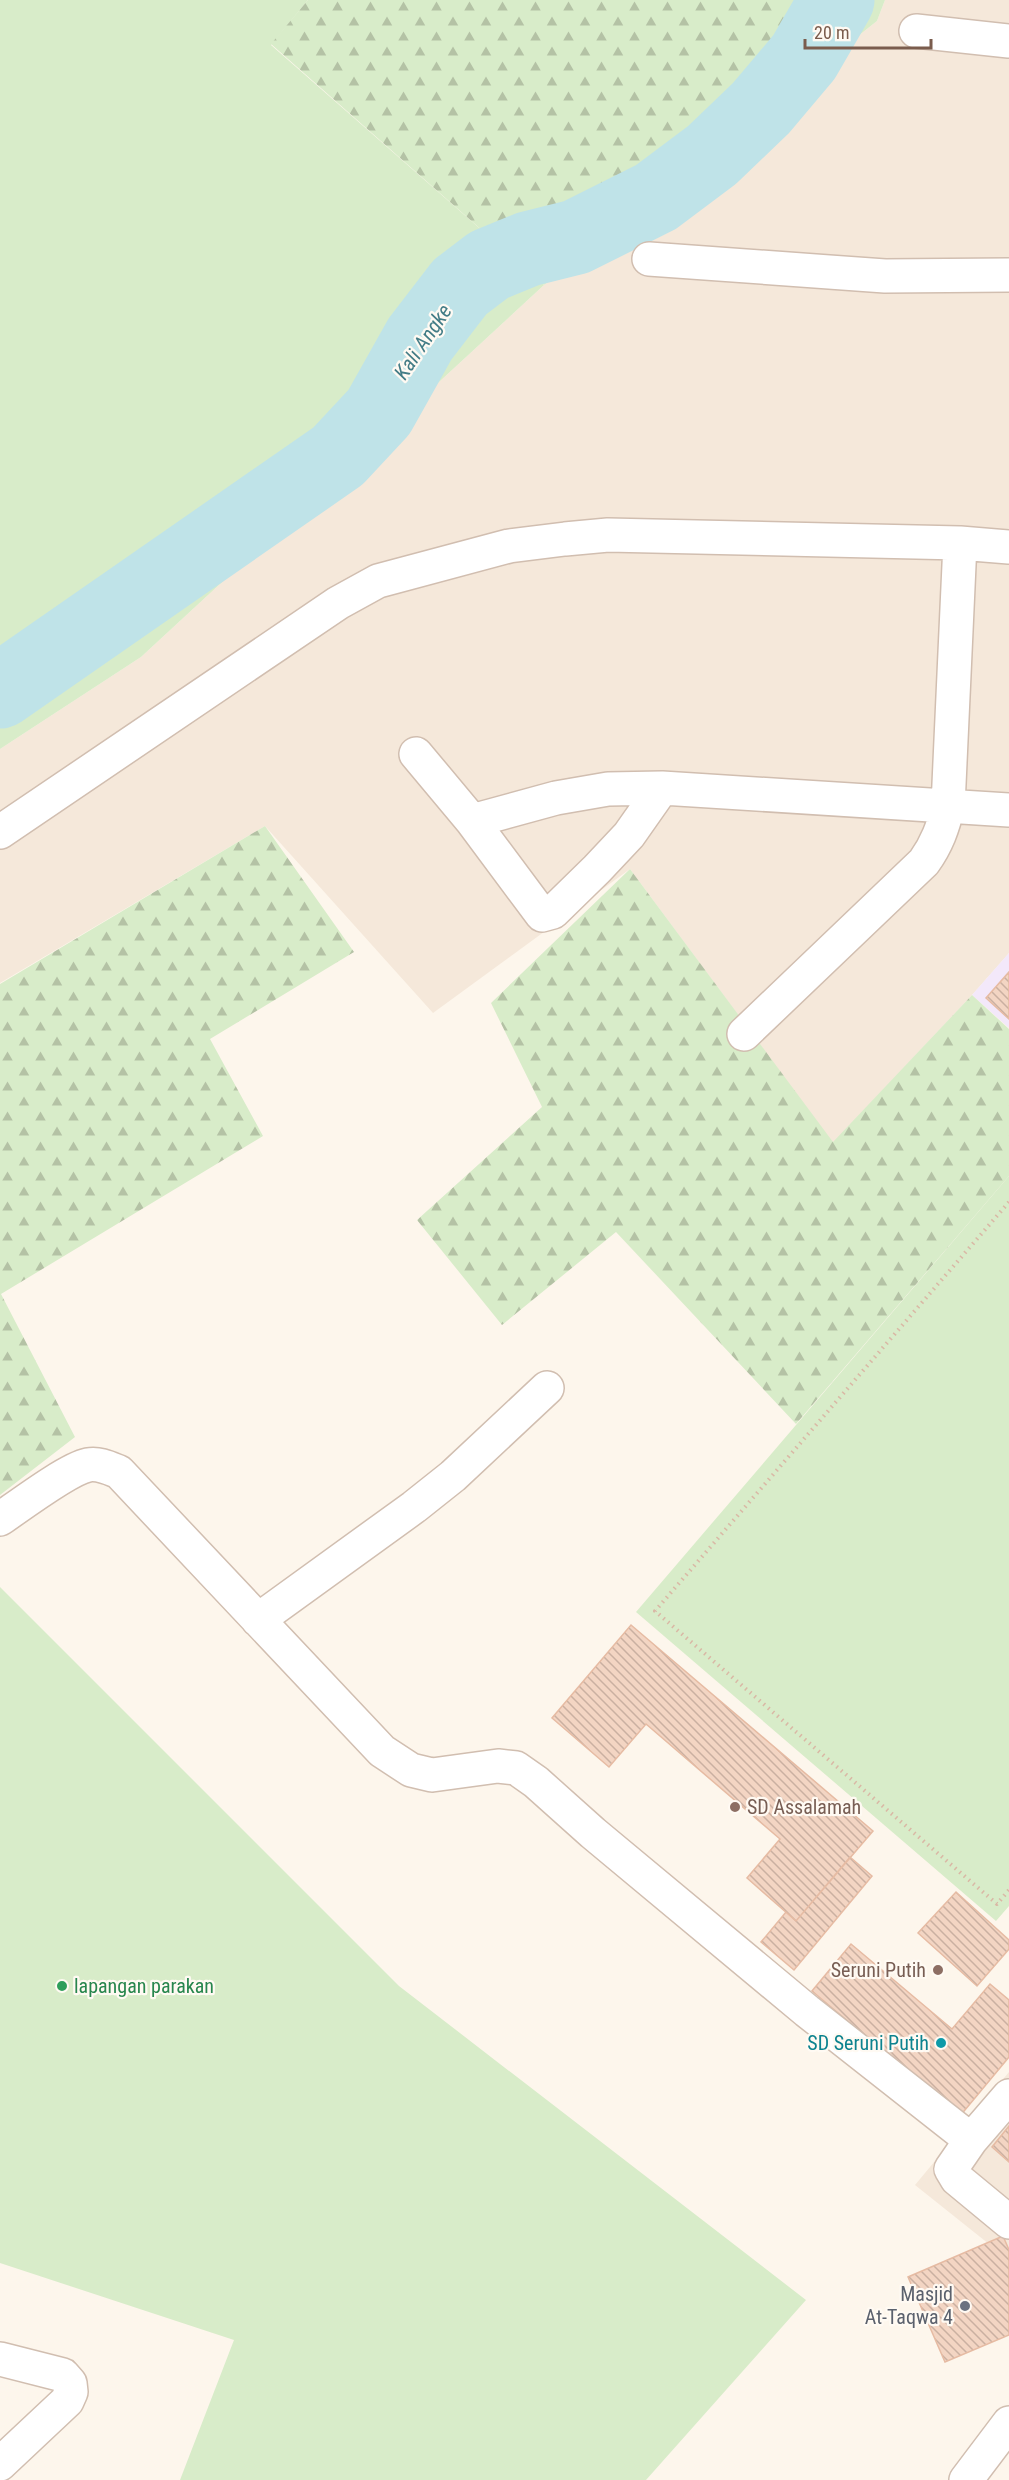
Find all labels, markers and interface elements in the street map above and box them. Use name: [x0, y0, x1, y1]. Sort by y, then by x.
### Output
scale bar: [805, 12, 931, 50]
text: 20 m: [814, 22, 849, 43]
water label: Kali Angke: [389, 300, 457, 384]
place label: SD Assalamah: [747, 1795, 861, 1819]
marker: SD Assalamah: [728, 1800, 742, 1814]
place label: Seruni Putih: [831, 1958, 926, 1982]
marker: Seruni Putih: [931, 1963, 945, 1977]
place label: lapangan parakan: [74, 1974, 214, 1998]
marker: lapangan parakan: [55, 1979, 69, 1993]
place label: SD Seruni Putih: [807, 2031, 929, 2055]
marker: SD Seruni Putih: [934, 2036, 948, 2050]
place label: Masjid At-Taqwa 4: [865, 2282, 953, 2329]
marker: Masjid At-Taqwa 4: [958, 2299, 972, 2313]

